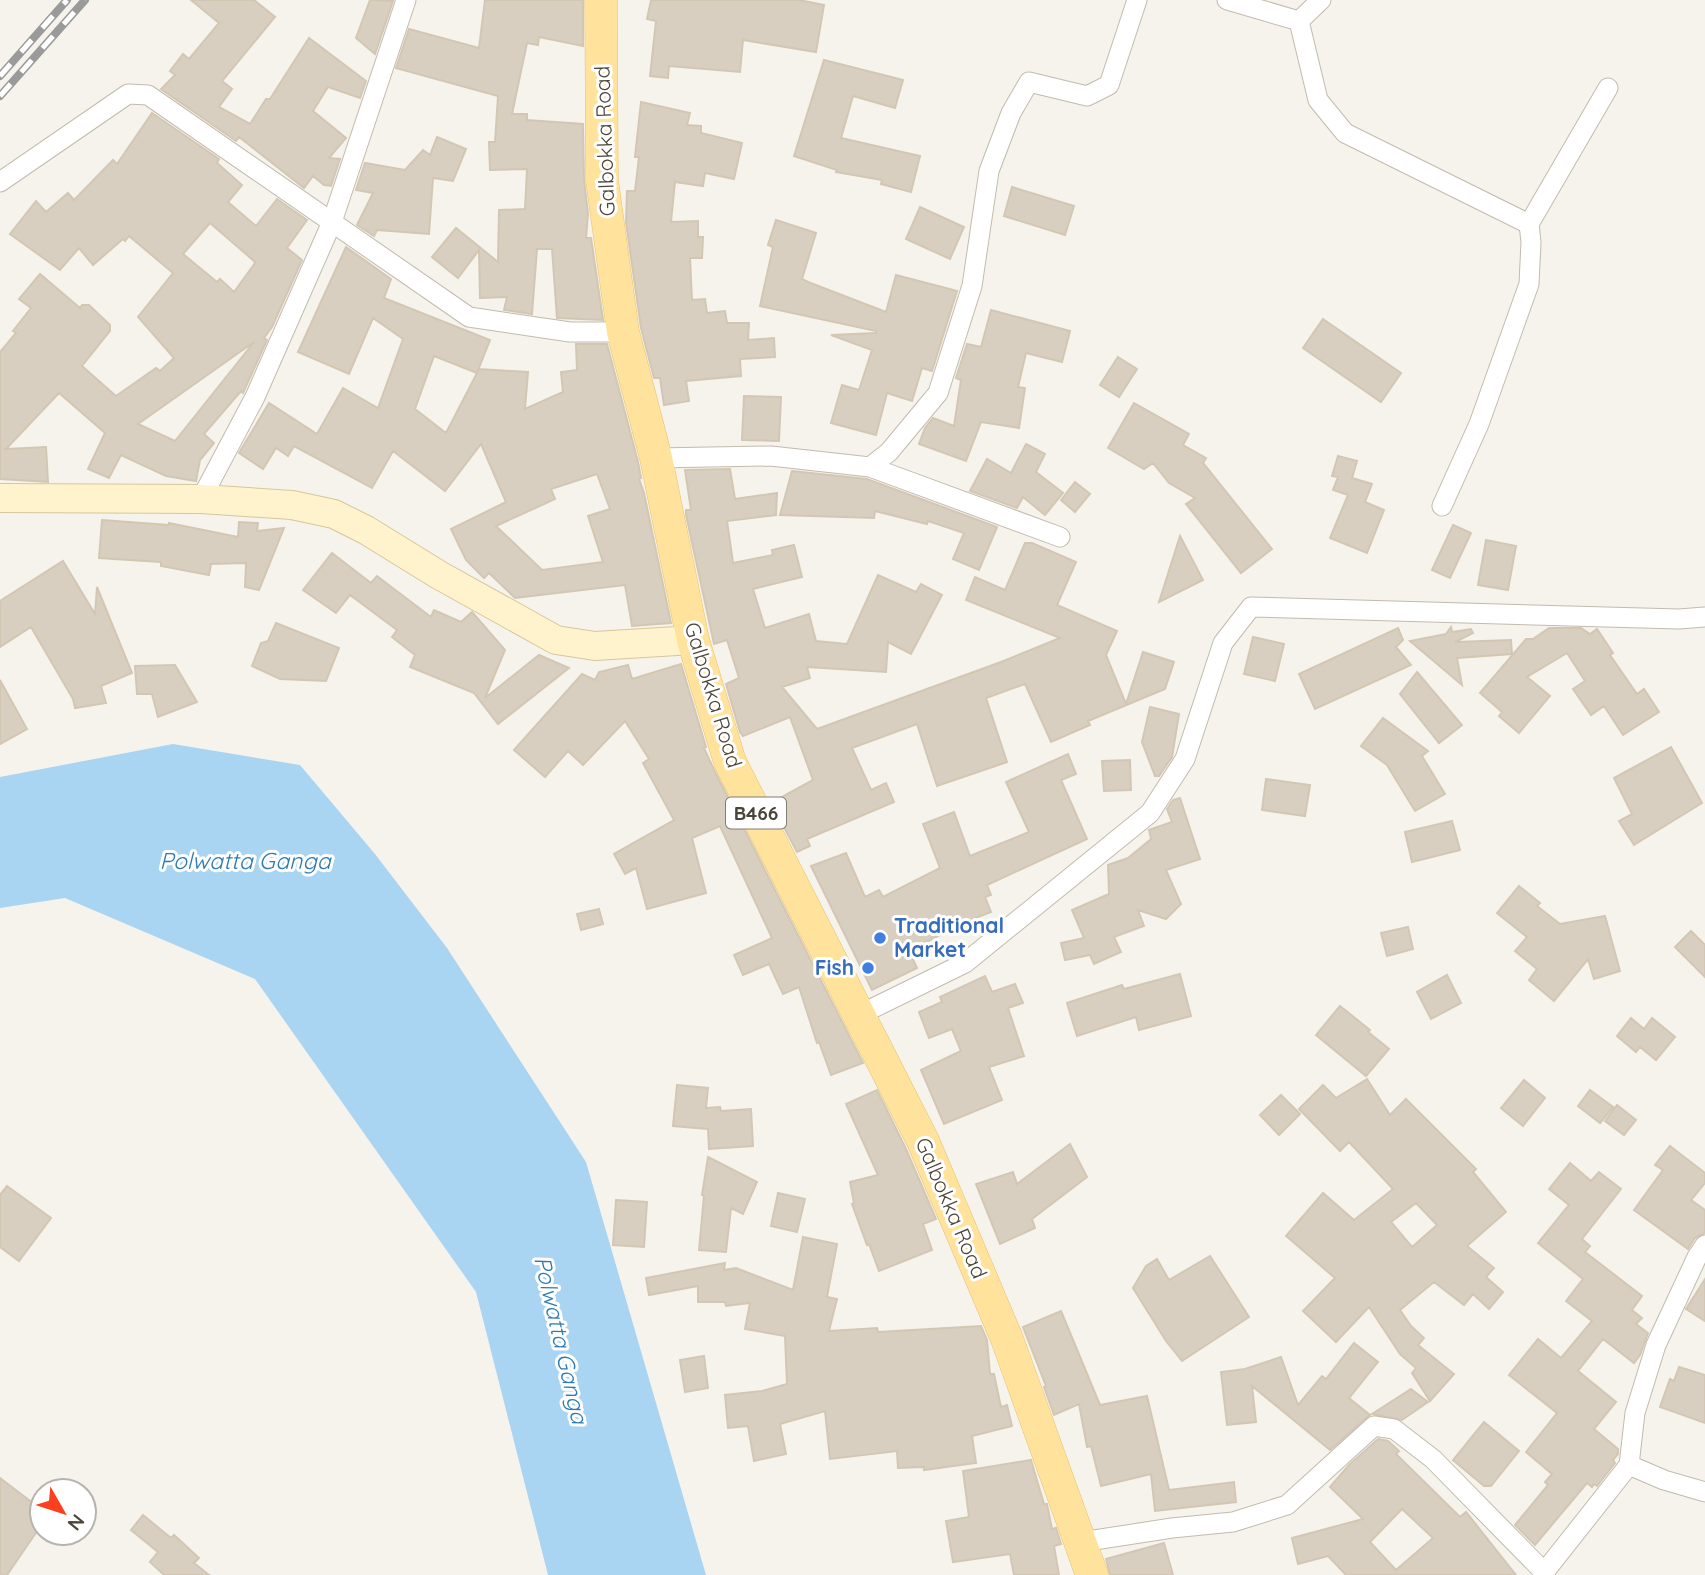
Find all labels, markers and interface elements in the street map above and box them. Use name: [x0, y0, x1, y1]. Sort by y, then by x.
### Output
street label: Galbokka Road: [588, 65, 620, 217]
street label: Galbokka Road: [679, 619, 748, 771]
road number: B466: [726, 798, 786, 828]
water label: Polwatta Ganga: [159, 846, 332, 875]
place label: Traditional Market: [894, 912, 1004, 962]
marker: Traditional Market: [872, 930, 888, 946]
place label: Fish: [815, 954, 854, 980]
marker: Fish: [860, 960, 876, 976]
street label: Galbokka Road: [911, 1133, 993, 1282]
water label: Polwatta Ganga: [528, 1253, 595, 1428]
north arrow: [28, 1477, 98, 1547]
text: N: [62, 1510, 90, 1536]

